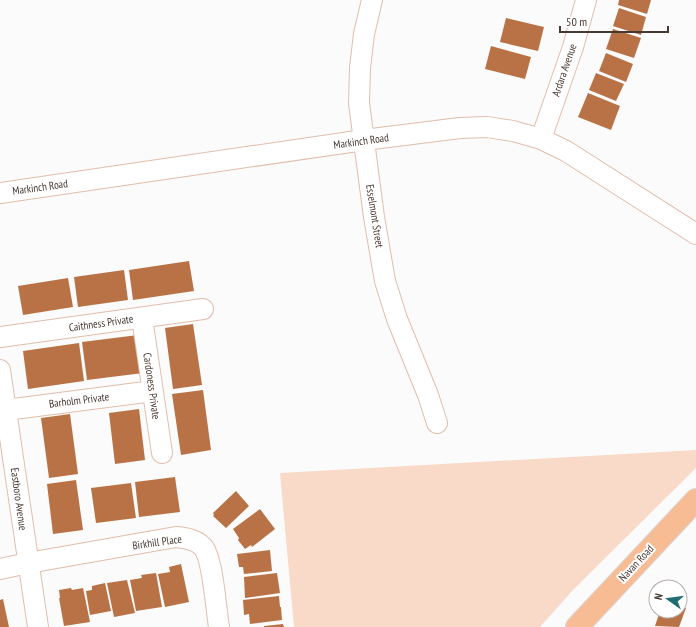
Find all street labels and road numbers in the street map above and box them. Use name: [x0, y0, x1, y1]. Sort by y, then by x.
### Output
street label: Ardara Avenue: [548, 41, 580, 98]
street label: Markinch Road: [332, 130, 390, 152]
street label: Markinch Road: [11, 176, 69, 198]
street label: Esselmont Street: [363, 183, 387, 249]
street label: Caithness Private: [68, 311, 135, 334]
street label: Cardoness Private: [140, 352, 164, 421]
street label: Barholm Private: [48, 389, 110, 411]
street label: Eastboro Avenue: [8, 467, 30, 532]
street label: Birkhill Place: [131, 532, 183, 552]
street label: Navan Road: [616, 542, 657, 584]

